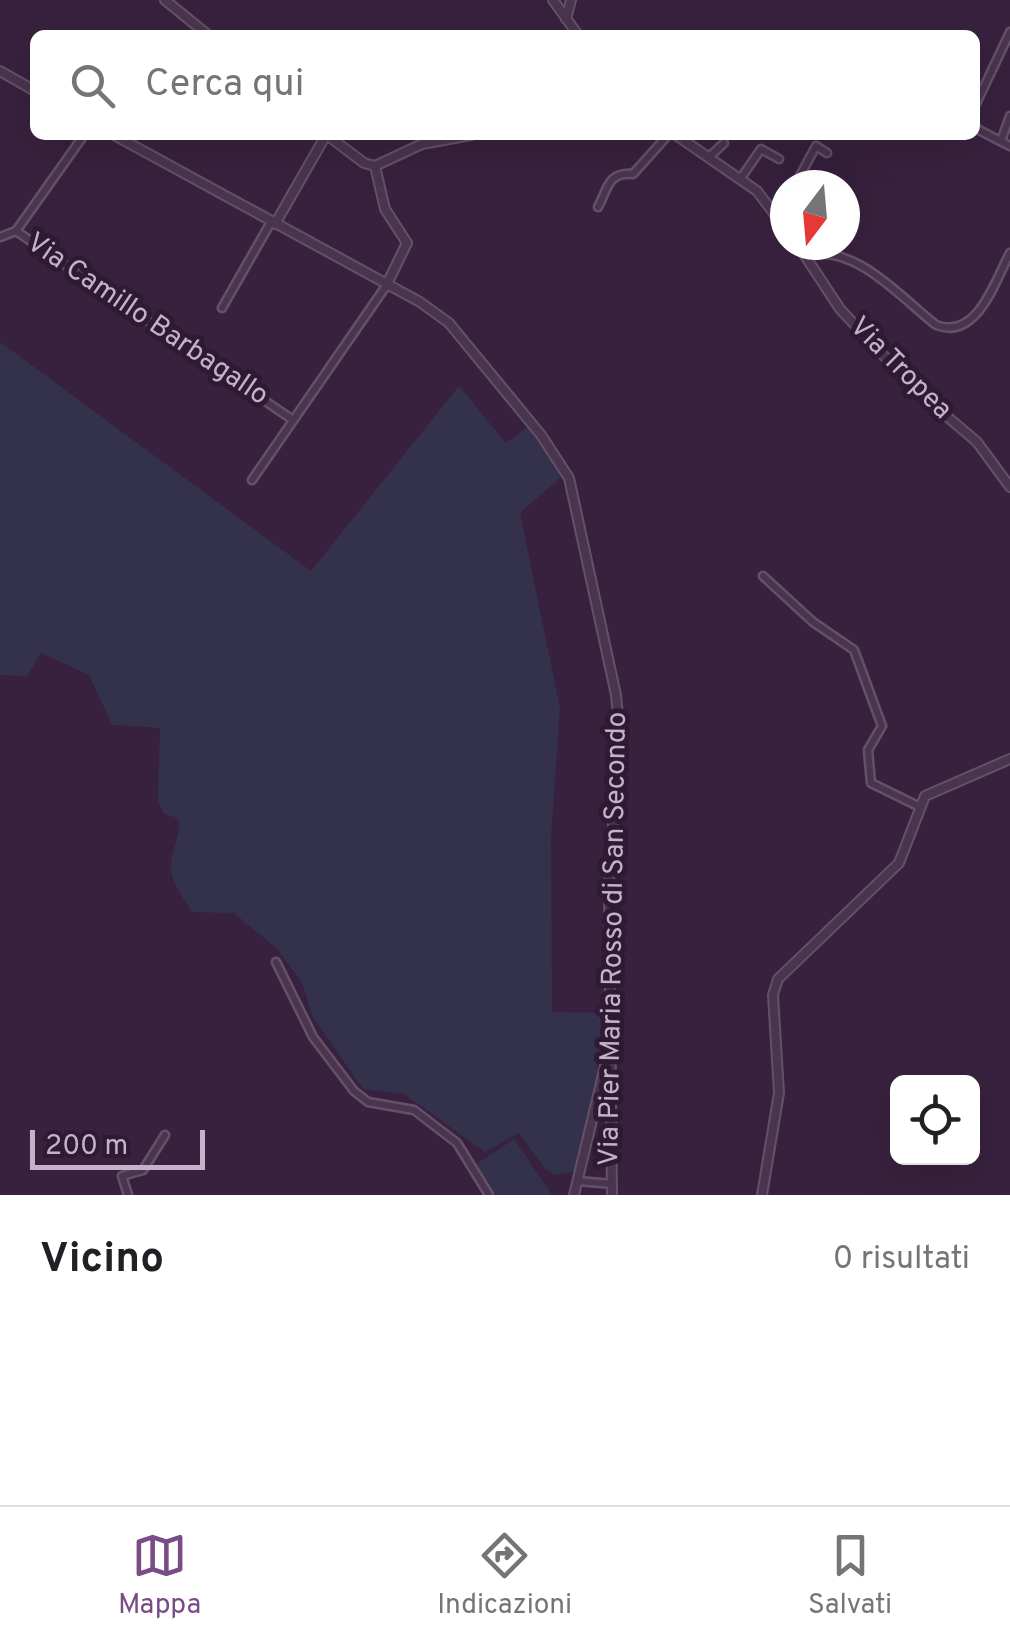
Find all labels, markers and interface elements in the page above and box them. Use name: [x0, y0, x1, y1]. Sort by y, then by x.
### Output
search box: [30, 30, 980, 140]
icon: search: [65, 58, 120, 113]
text: Cerca qui: [145, 61, 304, 110]
north arrow: [770, 170, 860, 260]
street label: Via Camillo Barbagallo: [19, 226, 275, 414]
street label: Via Tropea: [841, 310, 959, 428]
street label: Via Pier Maria Rosso di San Secondo: [592, 712, 636, 1166]
map controls: [890, 1075, 980, 1165]
button: locate: [890, 1075, 980, 1165]
scale bar: [30, 1125, 205, 1170]
text: 200 m: [45, 1129, 128, 1165]
text: Vicino: [40, 1234, 164, 1287]
text: 0 risultati: [833, 1240, 970, 1280]
tab: Mappa: [118, 1528, 201, 1624]
tab: Indicazioni: [437, 1528, 572, 1624]
tab: Salvati: [808, 1528, 892, 1624]

